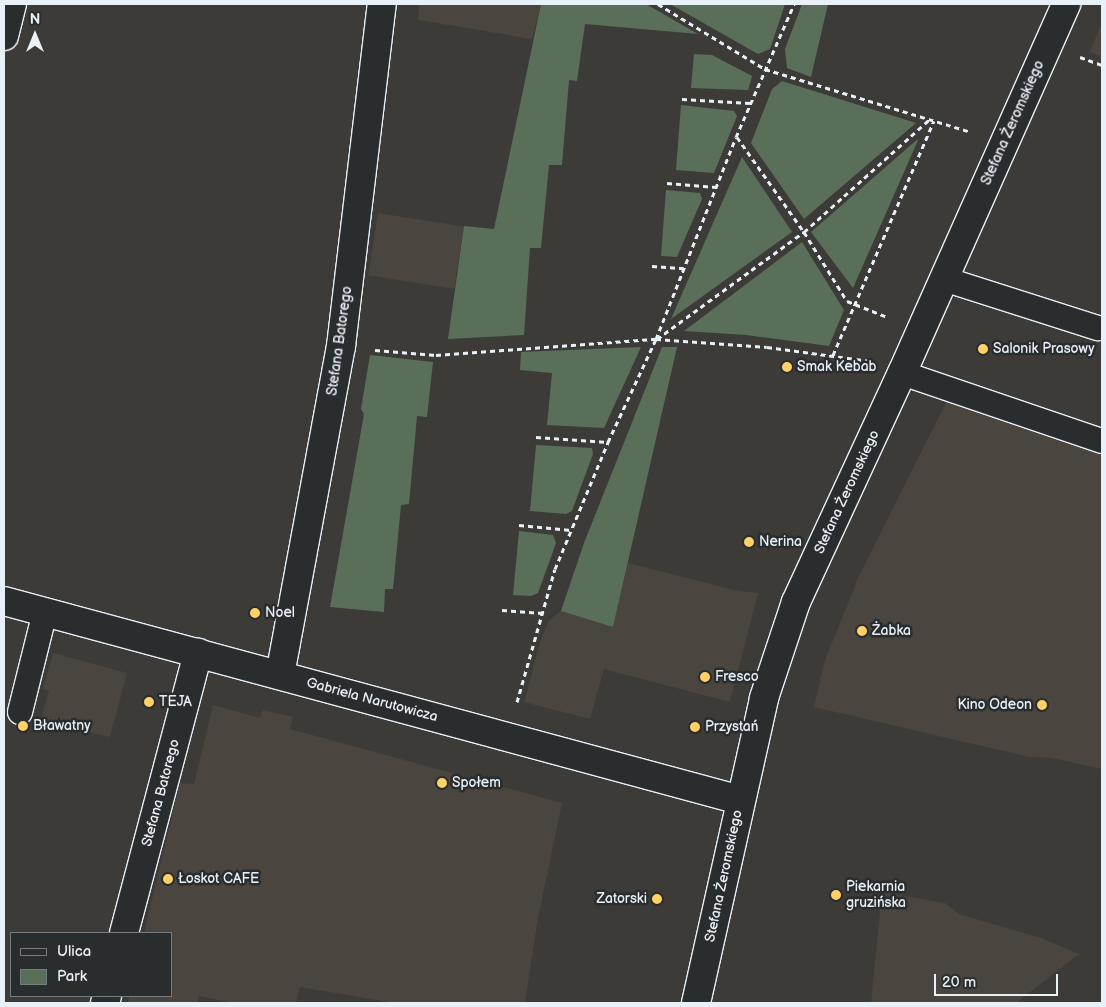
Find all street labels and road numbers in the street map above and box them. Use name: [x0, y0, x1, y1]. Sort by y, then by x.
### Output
street label: Stefana Żeromskiego: [978, 58, 1048, 188]
street label: Stefana Batorego: [324, 285, 356, 397]
street label: Stefana Żeromskiego: [811, 427, 883, 557]
street label: Gabriela Narutowicza: [304, 674, 440, 726]
street label: Stefana Batorego: [139, 737, 183, 849]
street label: Stefana Żeromskiego: [702, 808, 746, 944]

